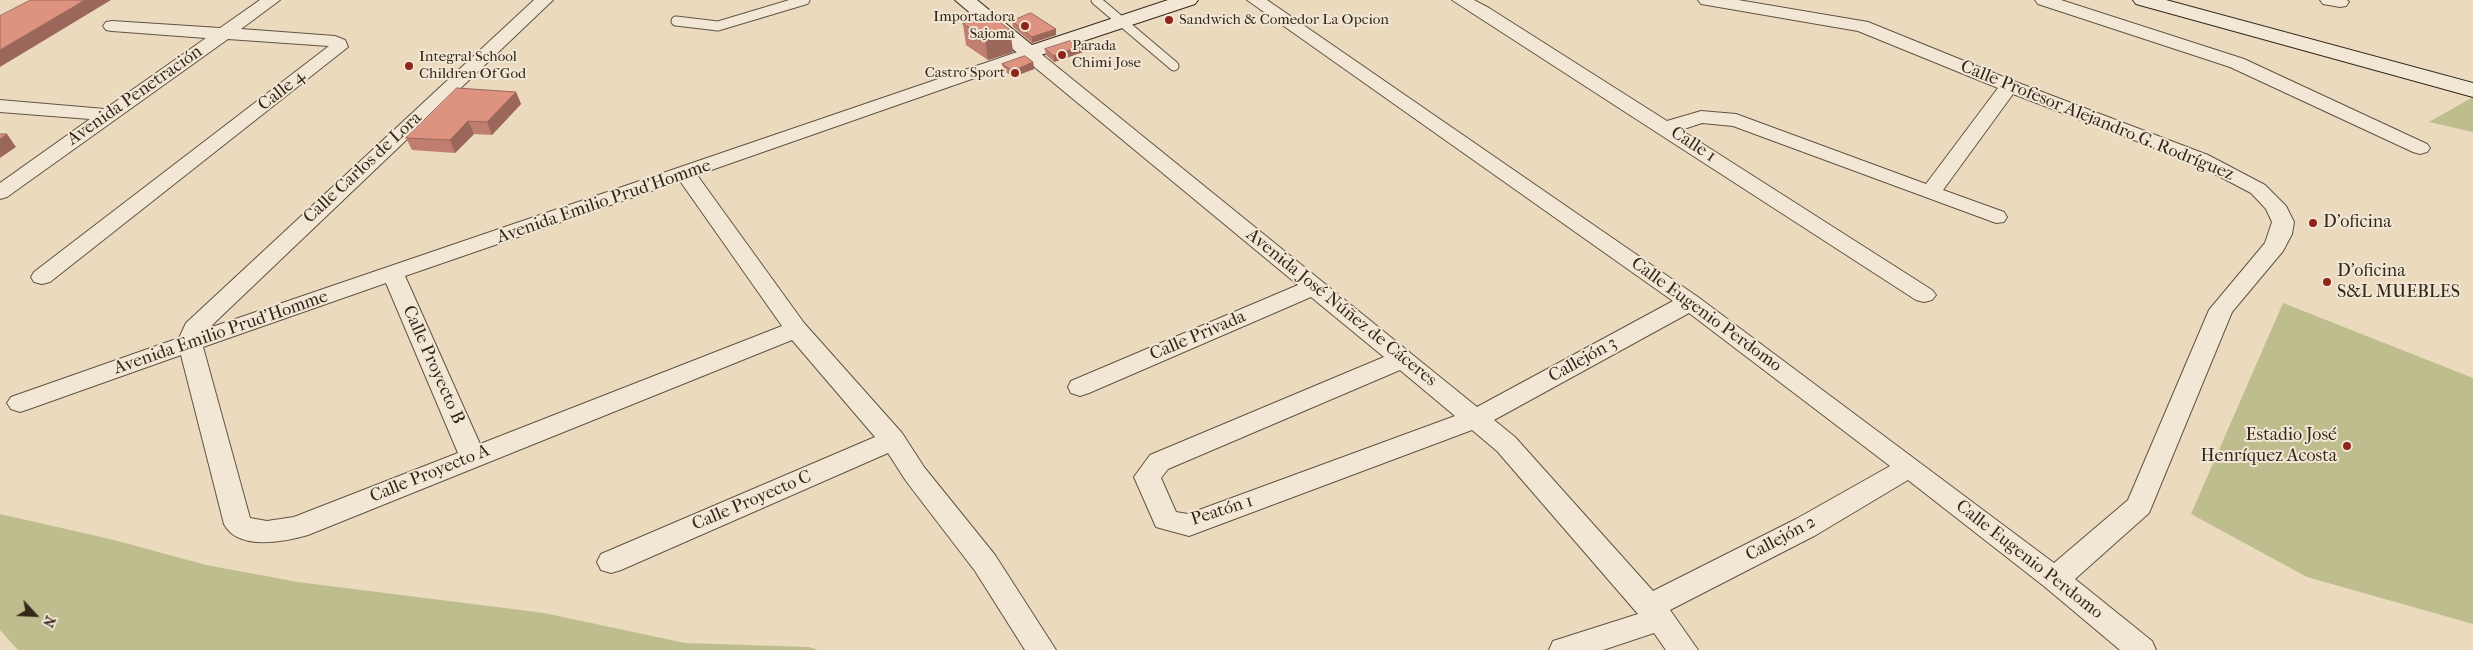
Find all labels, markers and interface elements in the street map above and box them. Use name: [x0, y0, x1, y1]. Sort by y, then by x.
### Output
place label: Importadora Sajoma: [933, 8, 1015, 43]
place label: Sandwich & Comedor La Opcion: [1179, 11, 1389, 29]
marker: Sandwich & Comedor La Opcion: [1163, 14, 1175, 26]
marker: Importadora Sajoma: [1019, 20, 1031, 32]
place label: Parada Chimi Jose: [1072, 37, 1141, 72]
street label: Avenida Penetración: [63, 41, 207, 151]
place label: Integral School Children Of God: [419, 48, 526, 83]
marker: Parada Chimi Jose: [1056, 49, 1068, 61]
street label: Calle Profesor Alejandro G. Rodríguez: [1957, 56, 2237, 186]
marker: Integral School Children Of God: [403, 60, 415, 72]
place label: Castro Sport: [925, 64, 1005, 82]
street label: Calle 4: [254, 66, 310, 116]
marker: Castro Sport: [1009, 67, 1021, 79]
street label: Calle Carlos de Lora: [299, 108, 427, 228]
street label: Calle 1: [1666, 122, 1720, 168]
street label: Avenida Emilio Prud'Homme: [494, 155, 714, 249]
place label: D'oficina: [2323, 212, 2392, 234]
marker: D'oficina: [2307, 217, 2319, 229]
street label: Avenida José Núñez de Cáceres: [1241, 224, 1441, 392]
street label: Calle Eugenio Perdomo: [1626, 253, 1786, 377]
place label: D'oficina S&L MUEBLES: [2337, 261, 2460, 304]
marker: D'oficina S&L MUEBLES: [2321, 276, 2333, 288]
street label: Avenida Emilio Prud'Homme: [111, 286, 331, 380]
street label: Calle Proyecto B: [397, 303, 469, 427]
street label: Calle Privada: [1147, 306, 1249, 366]
street label: Callejón 3: [1545, 333, 1621, 387]
place label: Estadio José Henríquez Acosta: [2200, 425, 2337, 468]
street label: Calle Proyecto A: [367, 440, 493, 508]
marker: Estadio José Henríquez Acosta: [2341, 440, 2353, 452]
street label: Calle Proyecto C: [689, 466, 815, 536]
street label: Peatón 1: [1188, 491, 1256, 531]
street label: Calle Eugenio Perdomo: [1951, 496, 2107, 624]
street label: Callejón 2: [1742, 512, 1820, 566]
north arrow: [10, 590, 60, 640]
text: N: [39, 613, 59, 630]

